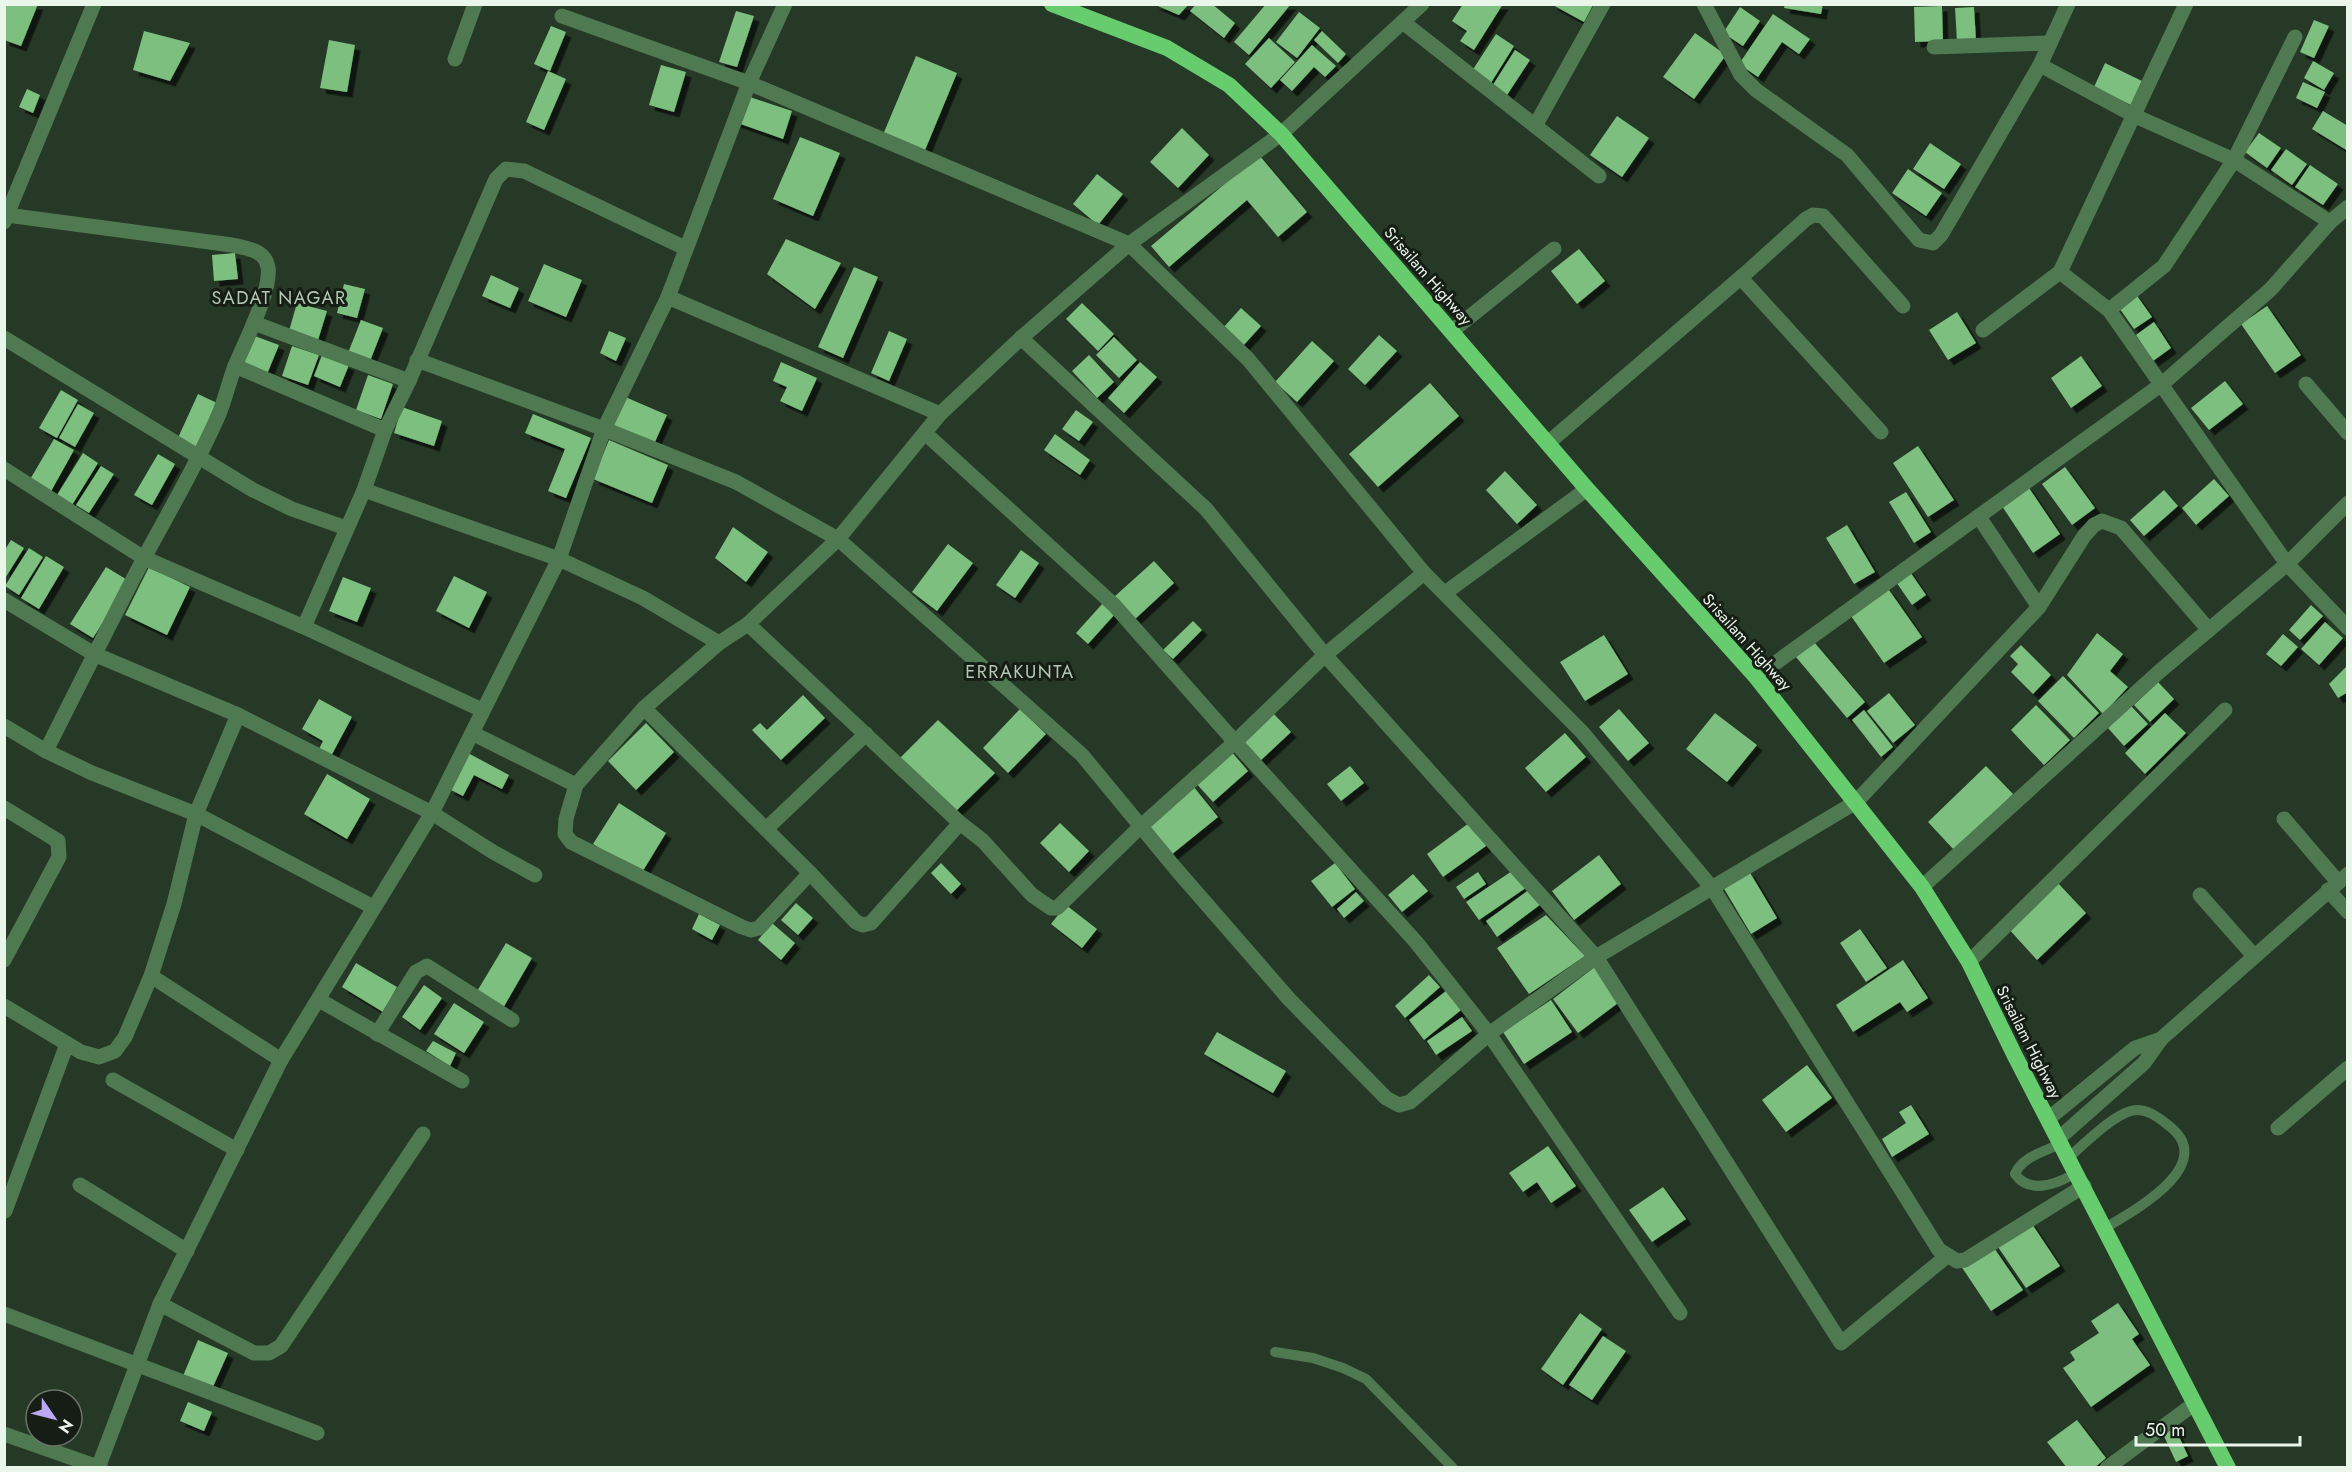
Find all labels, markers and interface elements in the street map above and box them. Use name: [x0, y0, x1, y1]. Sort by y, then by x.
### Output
street label: Srisailam Highway: [1379, 222, 1478, 331]
district label: SADAT NAGAR: [212, 285, 347, 311]
street label: Srisailam Highway: [1697, 588, 1798, 696]
district label: ERRAKUNTA: [965, 659, 1075, 685]
street label: Srisailam Highway: [1991, 982, 2068, 1103]
north arrow: [24, 1388, 84, 1448]
scale bar: [2136, 1409, 2300, 1447]
text: N: [53, 1415, 79, 1438]
text: 50 m: [2145, 1417, 2185, 1443]

